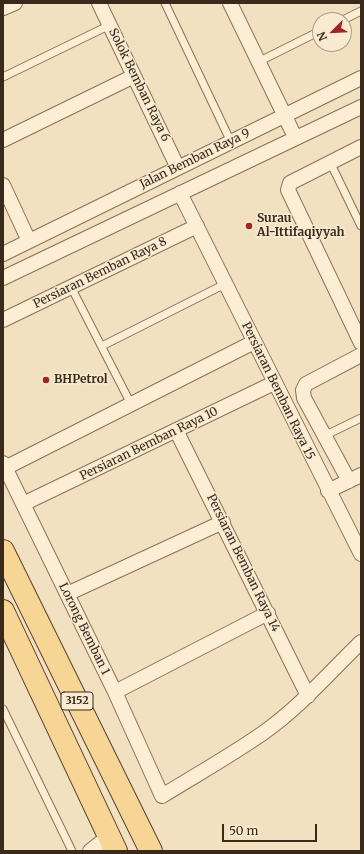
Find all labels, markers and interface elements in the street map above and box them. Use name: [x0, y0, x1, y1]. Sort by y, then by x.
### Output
north arrow: [312, 12, 352, 52]
street label: Solok Bemban Raya 6: [105, 26, 173, 144]
text: N: [314, 30, 330, 43]
street label: Jalan Bemban Raya 9: [138, 126, 252, 192]
place label: Surau Al-Ittifaqiyyah: [257, 212, 345, 240]
marker: Surau Al-Ittifaqiyyah: [244, 221, 254, 231]
street label: Persiaran Bemban Raya 8: [31, 234, 169, 312]
street label: Persiaran Bemban Raya 15: [238, 320, 318, 462]
place label: BHPetrol: [54, 373, 108, 387]
marker: BHPetrol: [41, 375, 51, 385]
street label: Persiaran Bemban Raya 10: [78, 404, 220, 484]
street label: Persiaran Bemban Raya 14: [203, 492, 283, 634]
street label: Lorong Bemban 1: [55, 581, 113, 677]
road number: 3152: [61, 692, 93, 710]
scale bar: [224, 816, 319, 842]
text: 50 m: [229, 823, 258, 838]

